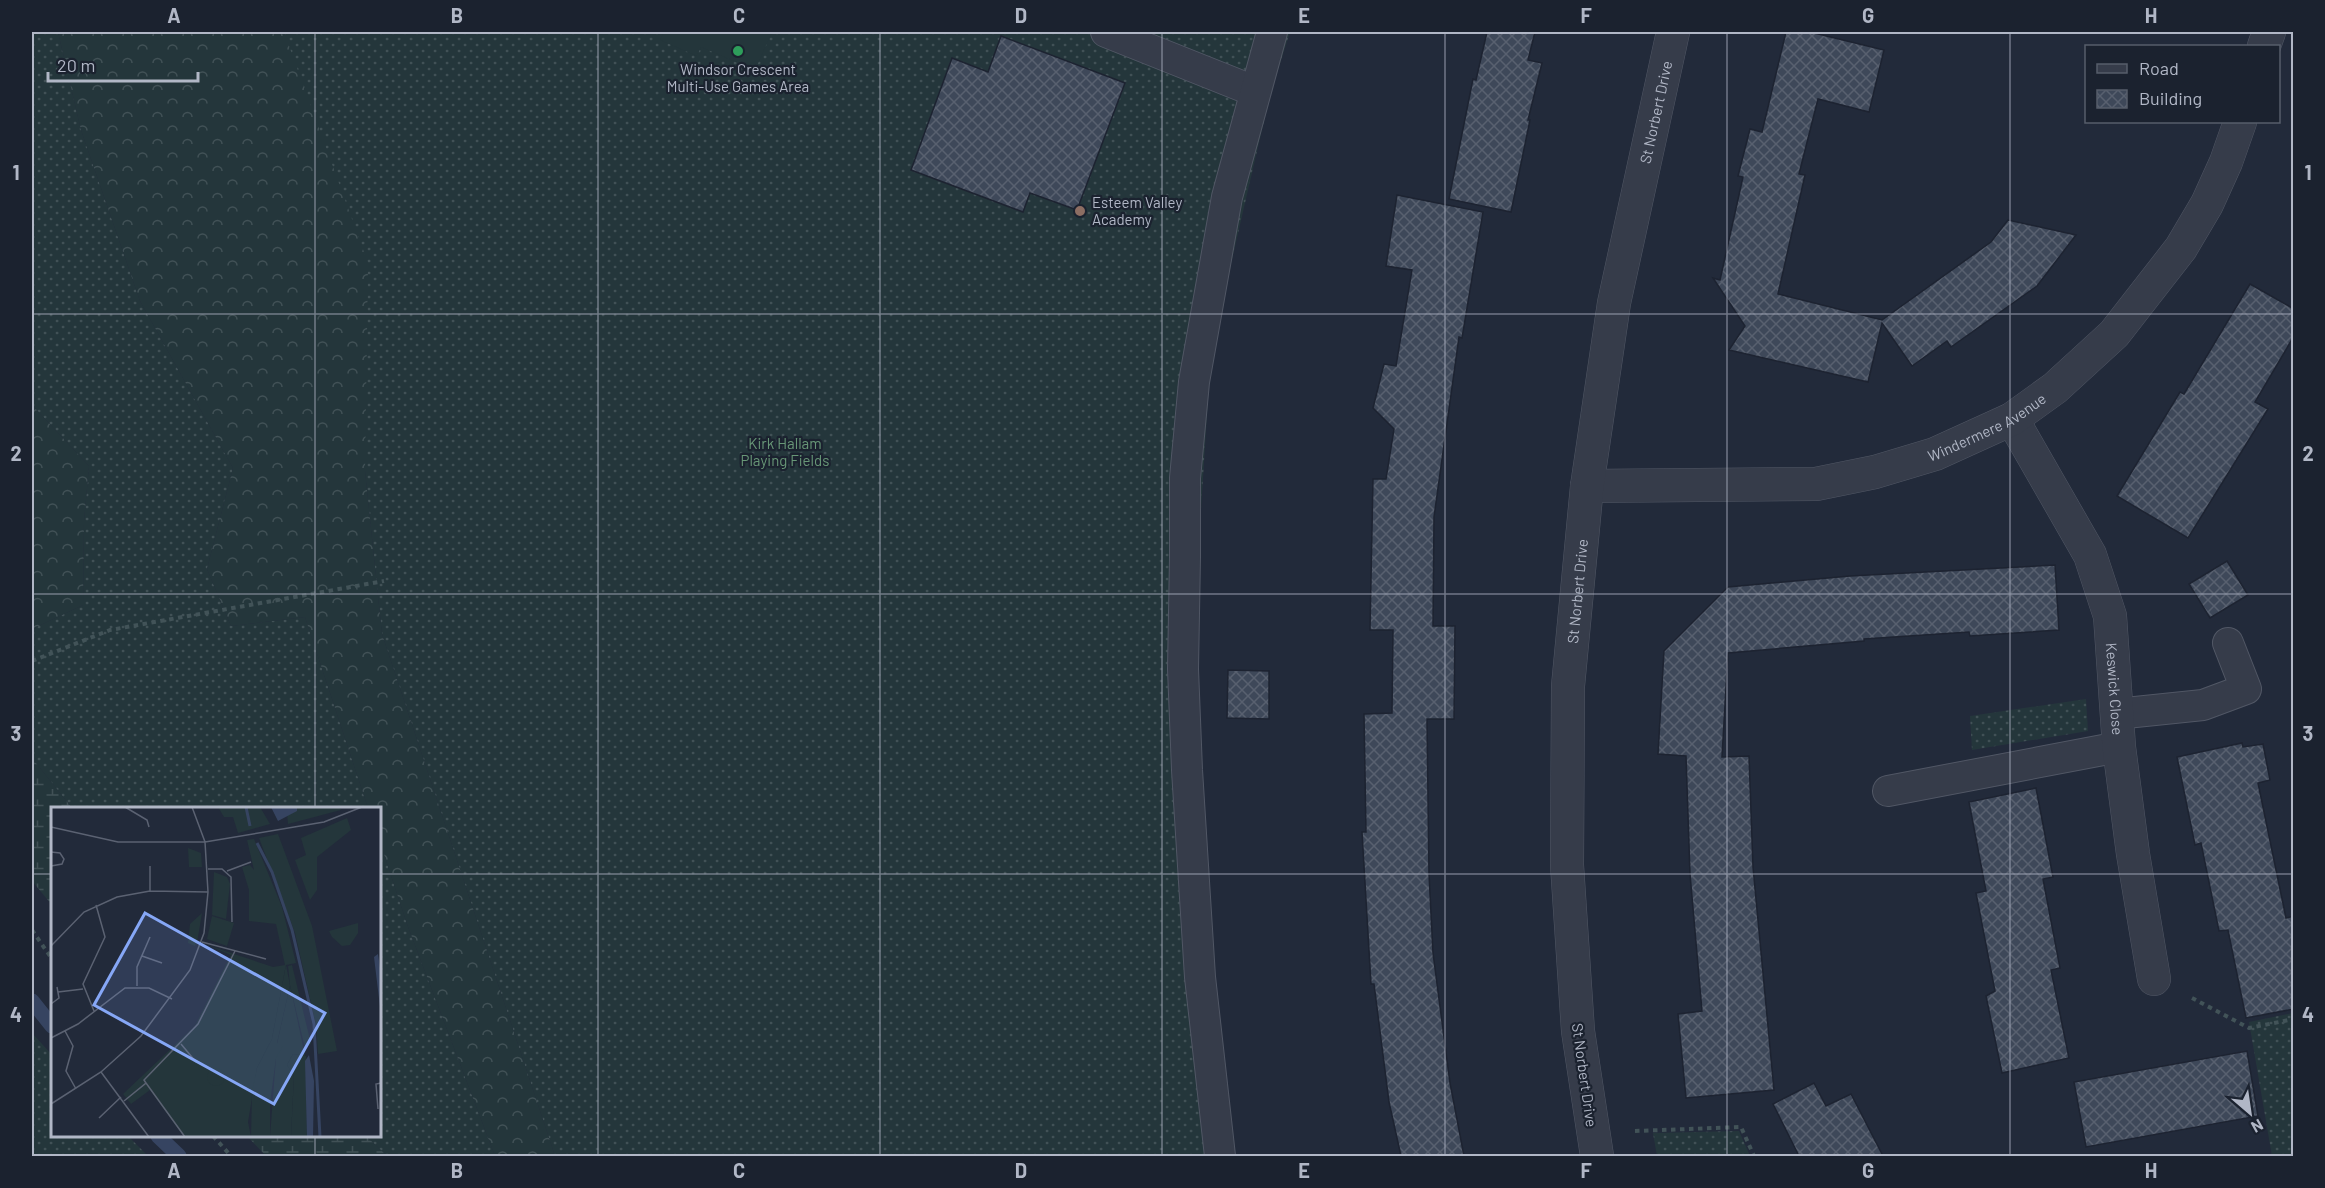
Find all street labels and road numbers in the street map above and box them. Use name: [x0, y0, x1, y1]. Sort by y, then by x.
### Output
street label: St Norbert Drive: [1636, 59, 1675, 165]
street label: Windermere Avenue: [1925, 389, 2049, 465]
street label: St Norbert Drive: [1563, 538, 1591, 644]
street label: Keswick Close: [2103, 642, 2127, 736]
street label: St Norbert Drive: [1569, 1022, 1601, 1128]

